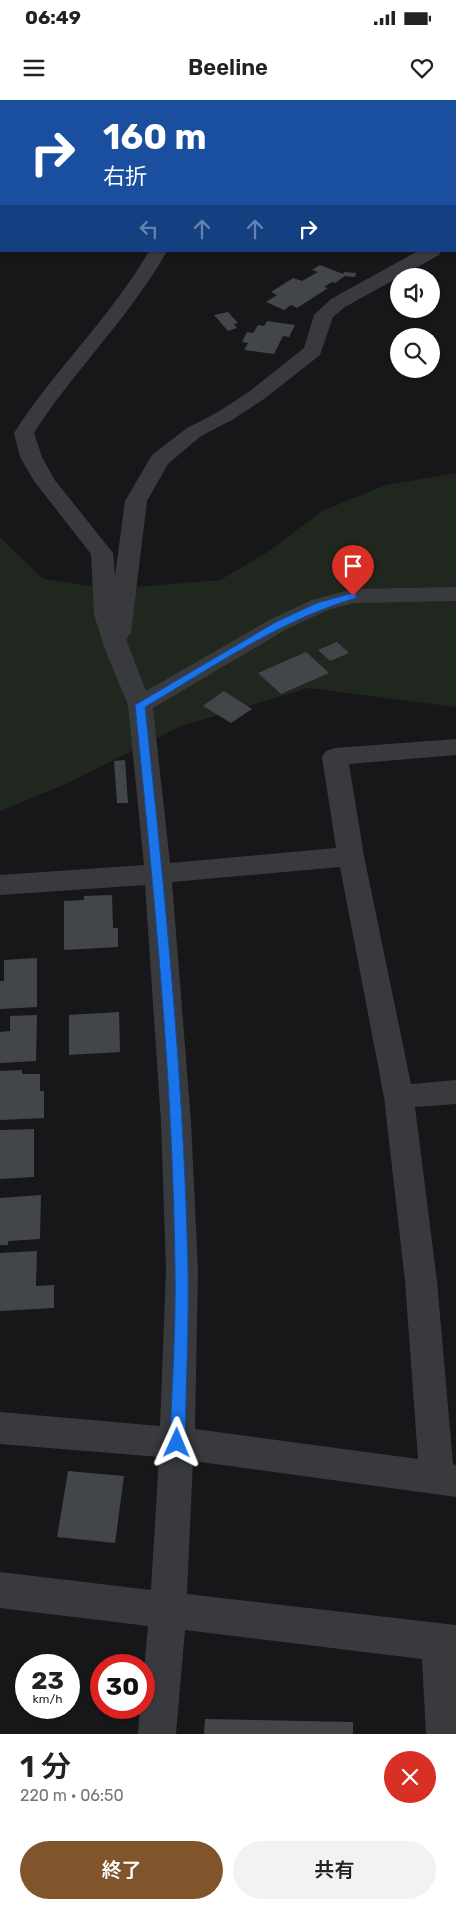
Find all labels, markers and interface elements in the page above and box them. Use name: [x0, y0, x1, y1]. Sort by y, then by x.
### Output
text: 06:49: [25, 6, 81, 29]
icon: menu: [20, 54, 48, 82]
text: Beeline: [188, 54, 268, 81]
icon: heart: [408, 54, 436, 82]
text: 160 m: [103, 116, 207, 158]
icon: right: [20, 120, 85, 185]
text: 右折: [103, 163, 147, 190]
icon: left: [135, 215, 163, 243]
icon: ahead: [188, 215, 216, 243]
icon: ahead: [241, 215, 269, 243]
icon: right: [294, 215, 322, 243]
map controls: [390, 268, 440, 378]
button: sound: [390, 268, 440, 318]
button: search: [390, 328, 440, 378]
pin: [332, 545, 374, 596]
icon: arrive: [339, 552, 367, 580]
position arrow: [150, 1416, 202, 1468]
speed limit sign: 30: [90, 1654, 155, 1719]
text: 23: [31, 1666, 64, 1695]
text: km/h: [33, 1692, 62, 1706]
text: 1 分: [20, 1749, 71, 1785]
button: close: [384, 1751, 436, 1803]
text: 220 m · 06:50: [20, 1786, 124, 1805]
button: 終了: [20, 1841, 223, 1899]
button: 共有: [233, 1841, 436, 1899]

